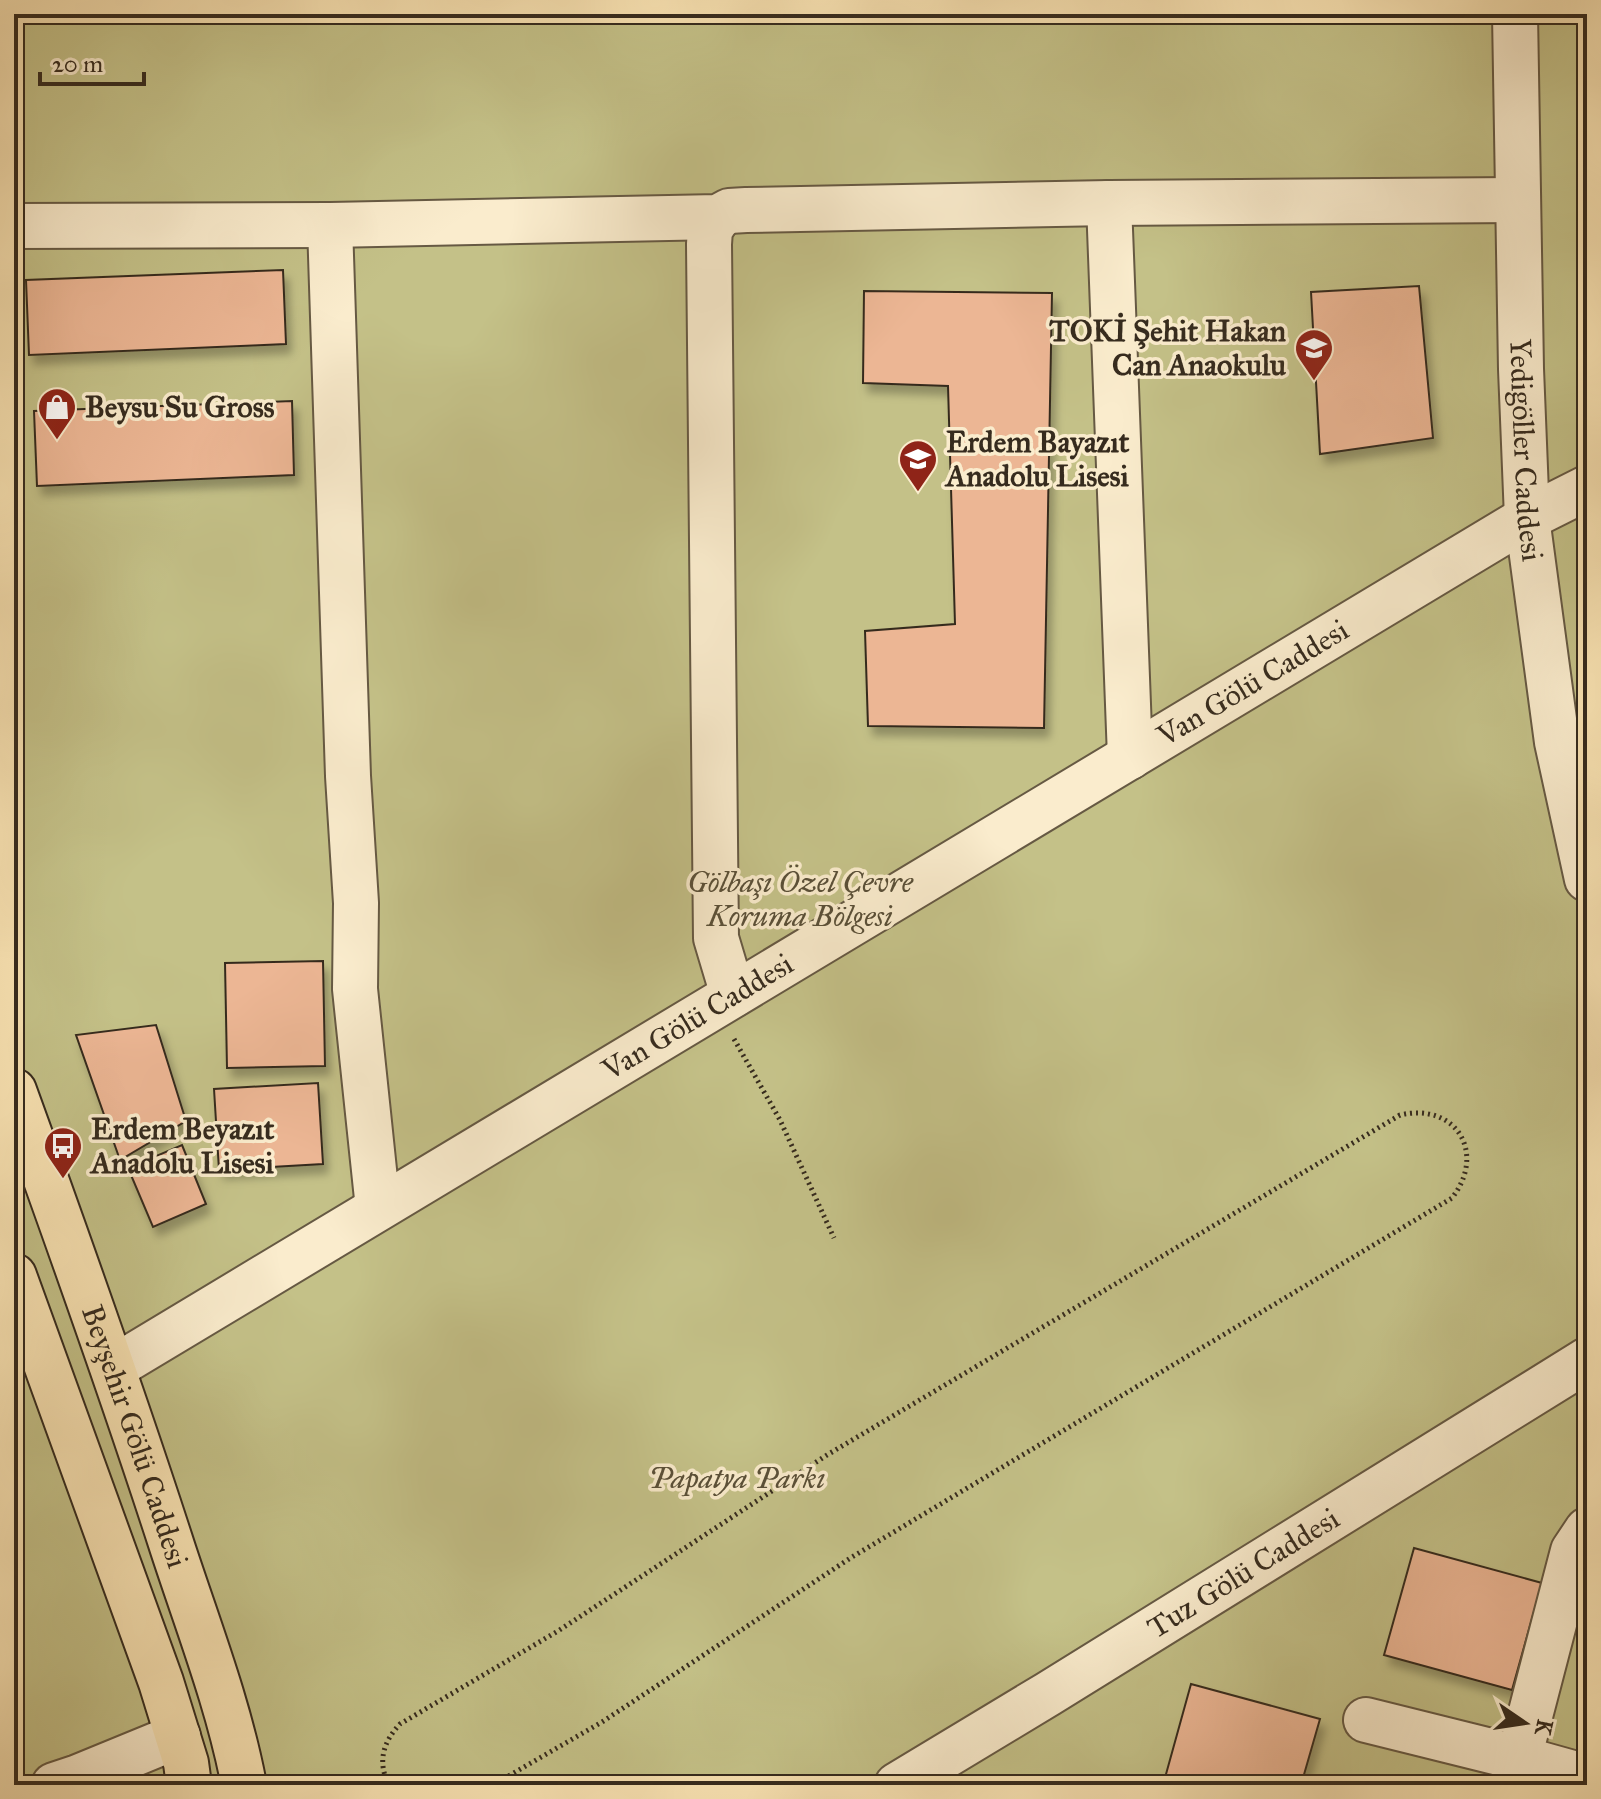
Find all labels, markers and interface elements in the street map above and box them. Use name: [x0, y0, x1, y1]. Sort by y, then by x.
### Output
scale bar: [40, 36, 144, 86]
text: 20 m: [52, 49, 103, 79]
place label: TOKİ Şehit Hakan Can Anaokulu: [1049, 312, 1287, 383]
school or university icon: TOKİ Şehit Hakan Can Anaokulu: [1293, 327, 1335, 382]
street label: Yedigöller Caddesi: [1502, 338, 1551, 564]
shop icon: Beysu Su Gross: [36, 386, 78, 441]
place label: Beysu Su Gross: [85, 389, 275, 425]
place label: Erdem Bayazıt Anadolu Lisesi: [944, 424, 1130, 494]
school or university icon: Erdem Bayazıt Anadolu Lisesi: [897, 438, 939, 493]
street label: Van Gölü Caddesi: [1150, 612, 1355, 754]
park label: Gölbaşı Özel Çevre Koruma Bölgesi: [687, 864, 914, 934]
street label: Van Gölü Caddesi: [595, 945, 800, 1088]
place label: Erdem Beyazıt Anadolu Lisesi: [89, 1111, 275, 1181]
bus stop icon: Erdem Beyazıt Anadolu Lisesi: [42, 1125, 84, 1180]
street label: Beyşehir Gölü Caddesi: [74, 1300, 196, 1572]
park label: Papatya Parkı: [649, 1460, 825, 1497]
street label: Tuz Gölü Caddesi: [1141, 1500, 1346, 1646]
north arrow: [1485, 1683, 1565, 1763]
text: K: [1529, 1717, 1559, 1739]

